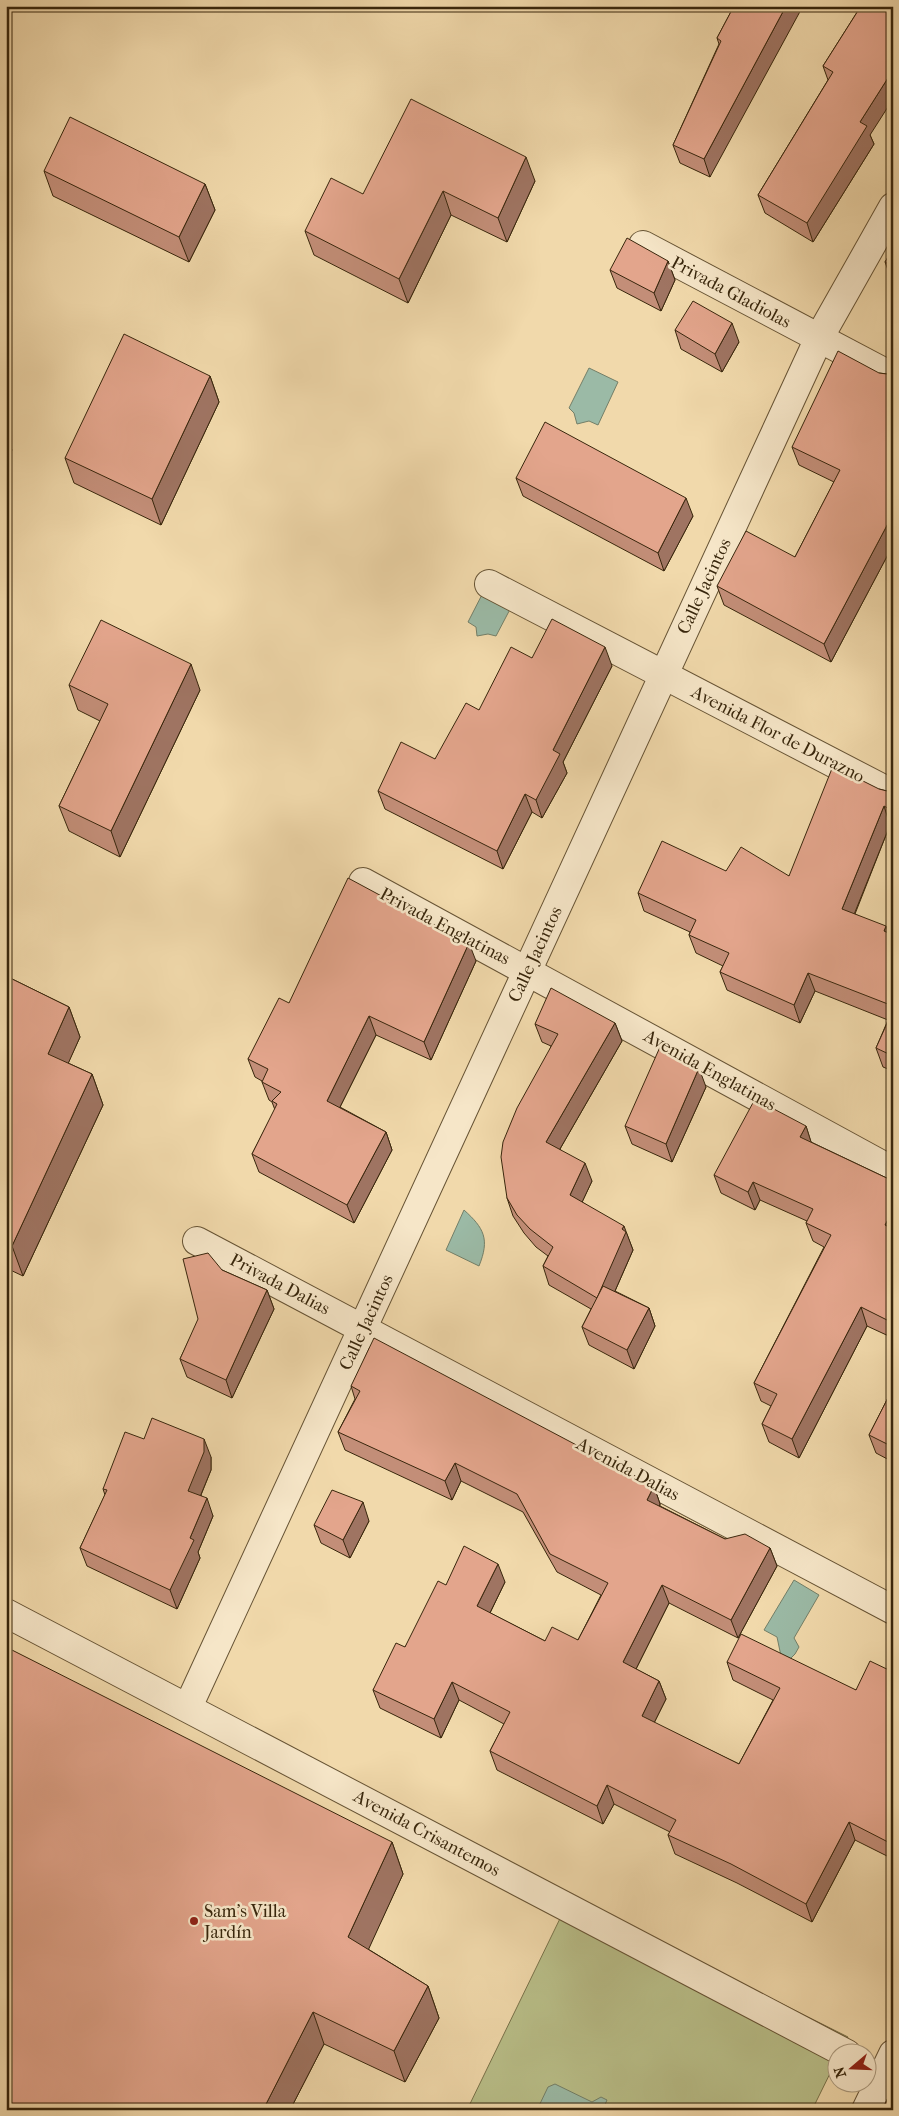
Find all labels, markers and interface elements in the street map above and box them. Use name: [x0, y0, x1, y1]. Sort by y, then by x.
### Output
street label: Privada Gladiolas: [667, 252, 795, 333]
street label: Calle Jacintos: [673, 535, 736, 638]
street label: Avenida Flor de Durazno: [687, 681, 868, 787]
street label: Privada Englatinas: [376, 883, 514, 970]
street label: Calle Jacintos: [504, 903, 567, 1006]
street label: Avenida Englatinas: [639, 1025, 780, 1116]
street label: Privada Dalias: [226, 1249, 334, 1320]
street label: Calle Jacintos: [335, 1271, 398, 1374]
street label: Avenida Dalias: [572, 1433, 683, 1506]
street label: Avenida Crisantemos: [349, 1785, 504, 1881]
place label: Sam's Villa Jardín: [202, 1901, 287, 1943]
marker: Sam's Villa Jardín: [188, 1915, 200, 1927]
north arrow: [826, 2044, 876, 2094]
text: N: [830, 2064, 850, 2080]

